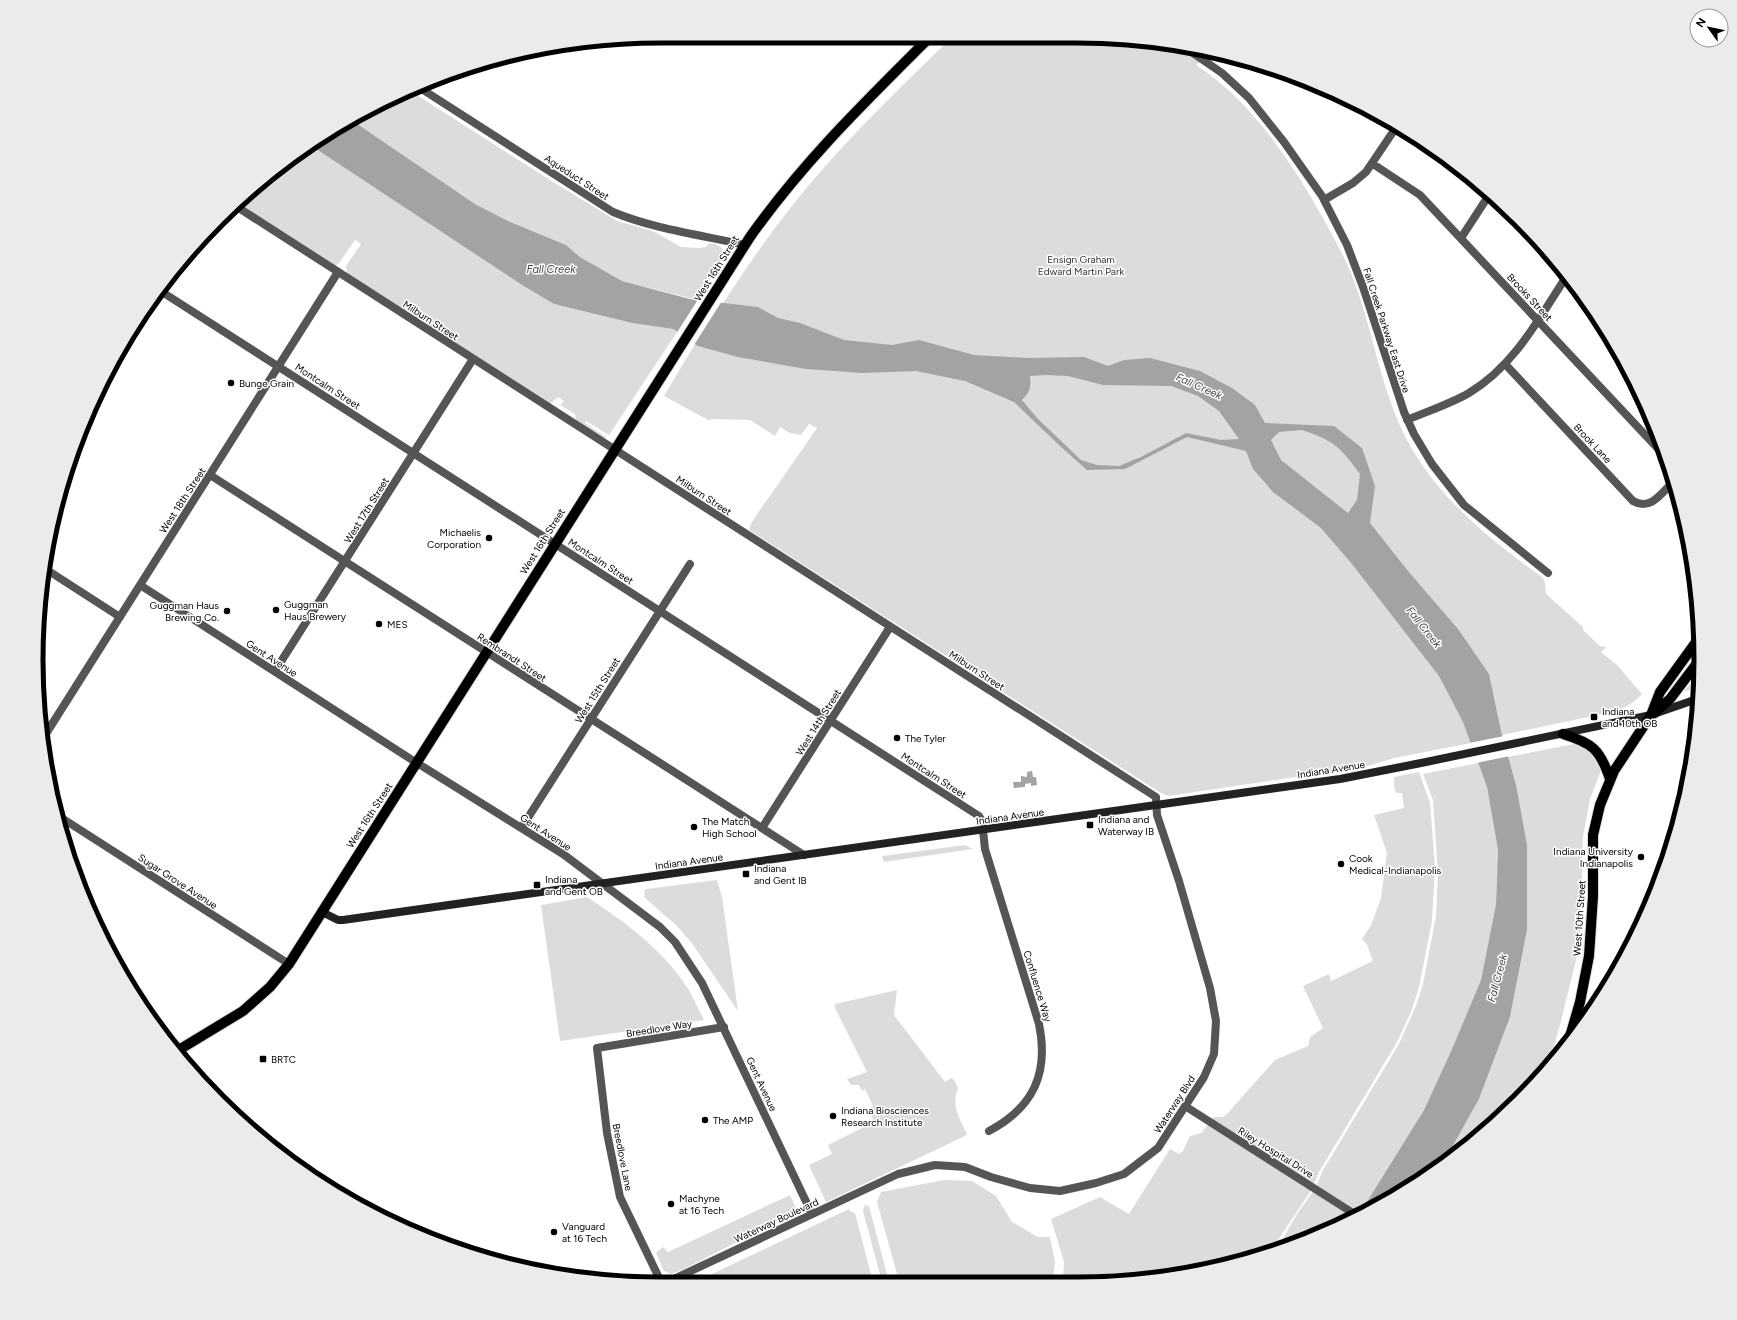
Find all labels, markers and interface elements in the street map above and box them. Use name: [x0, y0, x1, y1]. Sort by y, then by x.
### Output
north arrow: [1689, 8, 1729, 48]
text: N: [1693, 16, 1709, 30]
street label: Aqueduct Street: [542, 152, 612, 203]
street label: West 16th Street: [691, 233, 742, 304]
park label: Ensign Graham Edward Martin Park: [1038, 253, 1124, 278]
water label: Fall Creek: [526, 263, 576, 276]
street label: Fall Creek Parkway East Drive: [1360, 266, 1413, 395]
street label: Brooks Street: [1504, 271, 1555, 324]
street label: Milburn Street: [400, 298, 461, 343]
street label: Montcalm Street: [293, 360, 363, 412]
water label: Fall Creek: [1174, 371, 1224, 403]
place label: Bunge Grain: [239, 377, 294, 390]
marker: Bunge Grain: [226, 378, 236, 388]
street label: Brook Lane: [1571, 421, 1615, 466]
street label: West 18th Street: [156, 465, 209, 536]
street label: Milburn Street: [673, 473, 734, 518]
street label: West 17th Street: [341, 475, 392, 545]
street label: West 16th Street: [517, 506, 568, 577]
place label: Michaelis Corporation: [427, 526, 481, 551]
marker: Michaelis Corporation: [484, 533, 494, 543]
street label: Montcalm Street: [566, 535, 636, 587]
place label: Guggman Haus Brewery: [284, 598, 347, 623]
place label: Guggman Haus Brewing Co.: [150, 599, 219, 624]
water label: Fall Creek: [1403, 604, 1444, 651]
marker: Guggman Haus Brewery: [271, 605, 281, 615]
marker: Guggman Haus Brewing Co.: [222, 606, 232, 616]
place label: MES: [387, 618, 408, 631]
marker: MES: [374, 619, 384, 629]
street label: Rembrandt Street: [475, 630, 549, 685]
street label: Gent Avenue: [244, 637, 300, 680]
street label: Milburn Street: [946, 648, 1007, 693]
street label: West 15th Street: [572, 655, 623, 726]
street label: West 14th Street: [793, 687, 844, 758]
place label: Indiana and 10th OB: [1602, 705, 1657, 730]
marker: Indiana and 10th OB: [1589, 712, 1599, 722]
place label: The Tyler: [905, 732, 946, 745]
marker: The Tyler: [892, 733, 902, 743]
street label: Montcalm Street: [899, 749, 969, 801]
street label: Indiana Avenue: [1296, 758, 1366, 781]
street label: West 16th Street: [343, 780, 395, 850]
street label: Indiana Avenue: [975, 805, 1045, 828]
street label: Gent Avenue: [518, 811, 574, 854]
place label: Indiana and Waterway IB: [1098, 813, 1154, 838]
place label: The Match High School: [702, 815, 757, 840]
marker: Indiana and Waterway IB: [1085, 820, 1095, 830]
marker: The Match High School: [689, 822, 699, 832]
place label: Indiana University Indianapolis: [1553, 845, 1634, 870]
street label: Indiana Avenue: [654, 850, 724, 873]
street label: Sugar Grove Avenue: [136, 851, 220, 912]
place label: Cook Medical-Indianapolis: [1349, 852, 1441, 877]
marker: Indiana University Indianapolis: [1636, 852, 1646, 862]
marker: Cook Medical-Indianapolis: [1336, 859, 1346, 869]
place label: Indiana and Gent IB: [754, 862, 807, 887]
marker: Indiana and Gent IB: [741, 869, 751, 879]
place label: Indiana and Gent OB: [545, 873, 603, 898]
street label: West 10th Street: [1570, 879, 1589, 956]
marker: Indiana and Gent OB: [532, 880, 542, 890]
street label: Confluence Way: [1020, 949, 1055, 1024]
water label: Fall Creek: [1485, 952, 1510, 1003]
street label: Breedlove Way: [625, 1017, 694, 1040]
place label: BRTC: [271, 1053, 296, 1066]
marker: BRTC: [258, 1054, 268, 1064]
street label: Gent Avenue: [743, 1055, 780, 1114]
street label: Waterway Blvd: [1151, 1073, 1198, 1136]
place label: Indiana Biosciences Research Institute: [841, 1104, 929, 1129]
marker: Indiana Biosciences Research Institute: [828, 1111, 838, 1121]
place label: The AMP: [713, 1114, 753, 1127]
marker: The AMP: [700, 1115, 710, 1125]
street label: Breedlove Lane: [610, 1122, 636, 1192]
street label: Riley Hospital Drive: [1236, 1124, 1316, 1181]
place label: Machyne at 16 Tech: [679, 1192, 724, 1217]
street label: Waterway Boulevard: [732, 1195, 821, 1246]
marker: Machyne at 16 Tech: [666, 1199, 676, 1209]
place label: Vanguard at 16 Tech: [562, 1220, 607, 1245]
marker: Vanguard at 16 Tech: [549, 1227, 559, 1237]

